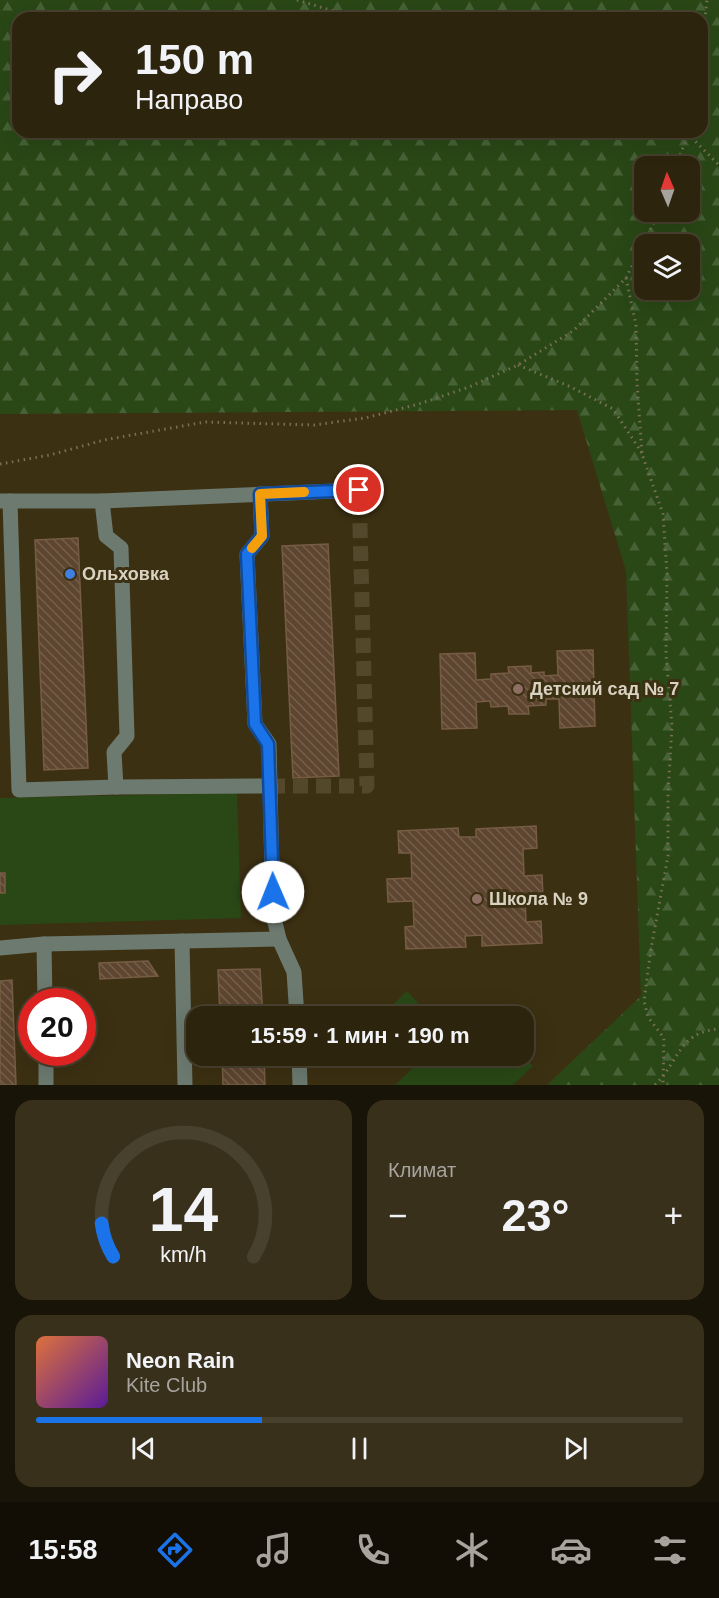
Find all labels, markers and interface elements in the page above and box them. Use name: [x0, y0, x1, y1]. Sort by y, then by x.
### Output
icon: right: [36, 36, 114, 114]
text: 150 m: [135, 36, 254, 83]
text: Направо: [135, 85, 243, 115]
north arrow: [634, 156, 700, 222]
map controls: [634, 156, 700, 300]
button: layers: [634, 234, 700, 300]
pin: [333, 464, 384, 515]
icon: arrive: [342, 473, 375, 506]
place label: Ольховка: [82, 564, 170, 584]
marker: Ольховка: [63, 567, 77, 581]
place label: Детский сад № 7: [530, 679, 679, 699]
marker: Детский сад № 7: [511, 682, 525, 696]
position arrow: [241, 860, 305, 924]
place label: Школа № 9: [489, 889, 588, 909]
marker: Школа № 9: [470, 892, 484, 906]
speed limit sign: 20: [18, 988, 96, 1066]
text: 15:59 · 1 мин · 190 m: [250, 1023, 470, 1048]
text: Климат: [388, 1159, 456, 1181]
text: 14: [149, 1175, 218, 1244]
text: 23°: [501, 1190, 570, 1241]
text: −: [388, 1197, 407, 1234]
text: +: [664, 1197, 683, 1234]
text: km/h: [160, 1243, 207, 1267]
text: Neon Rain: [126, 1348, 235, 1373]
text: Kite Club: [126, 1374, 207, 1396]
icon: previous: [127, 1432, 160, 1465]
icon: pause: [343, 1432, 376, 1465]
icon: next: [559, 1432, 592, 1465]
icon: directions: [154, 1529, 196, 1571]
icon: music: [253, 1529, 295, 1571]
icon: phone: [352, 1529, 394, 1571]
icon: climate: [451, 1529, 493, 1571]
icon: car: [550, 1529, 592, 1571]
icon: filters: [649, 1529, 691, 1571]
text: 15:58: [28, 1535, 97, 1565]

